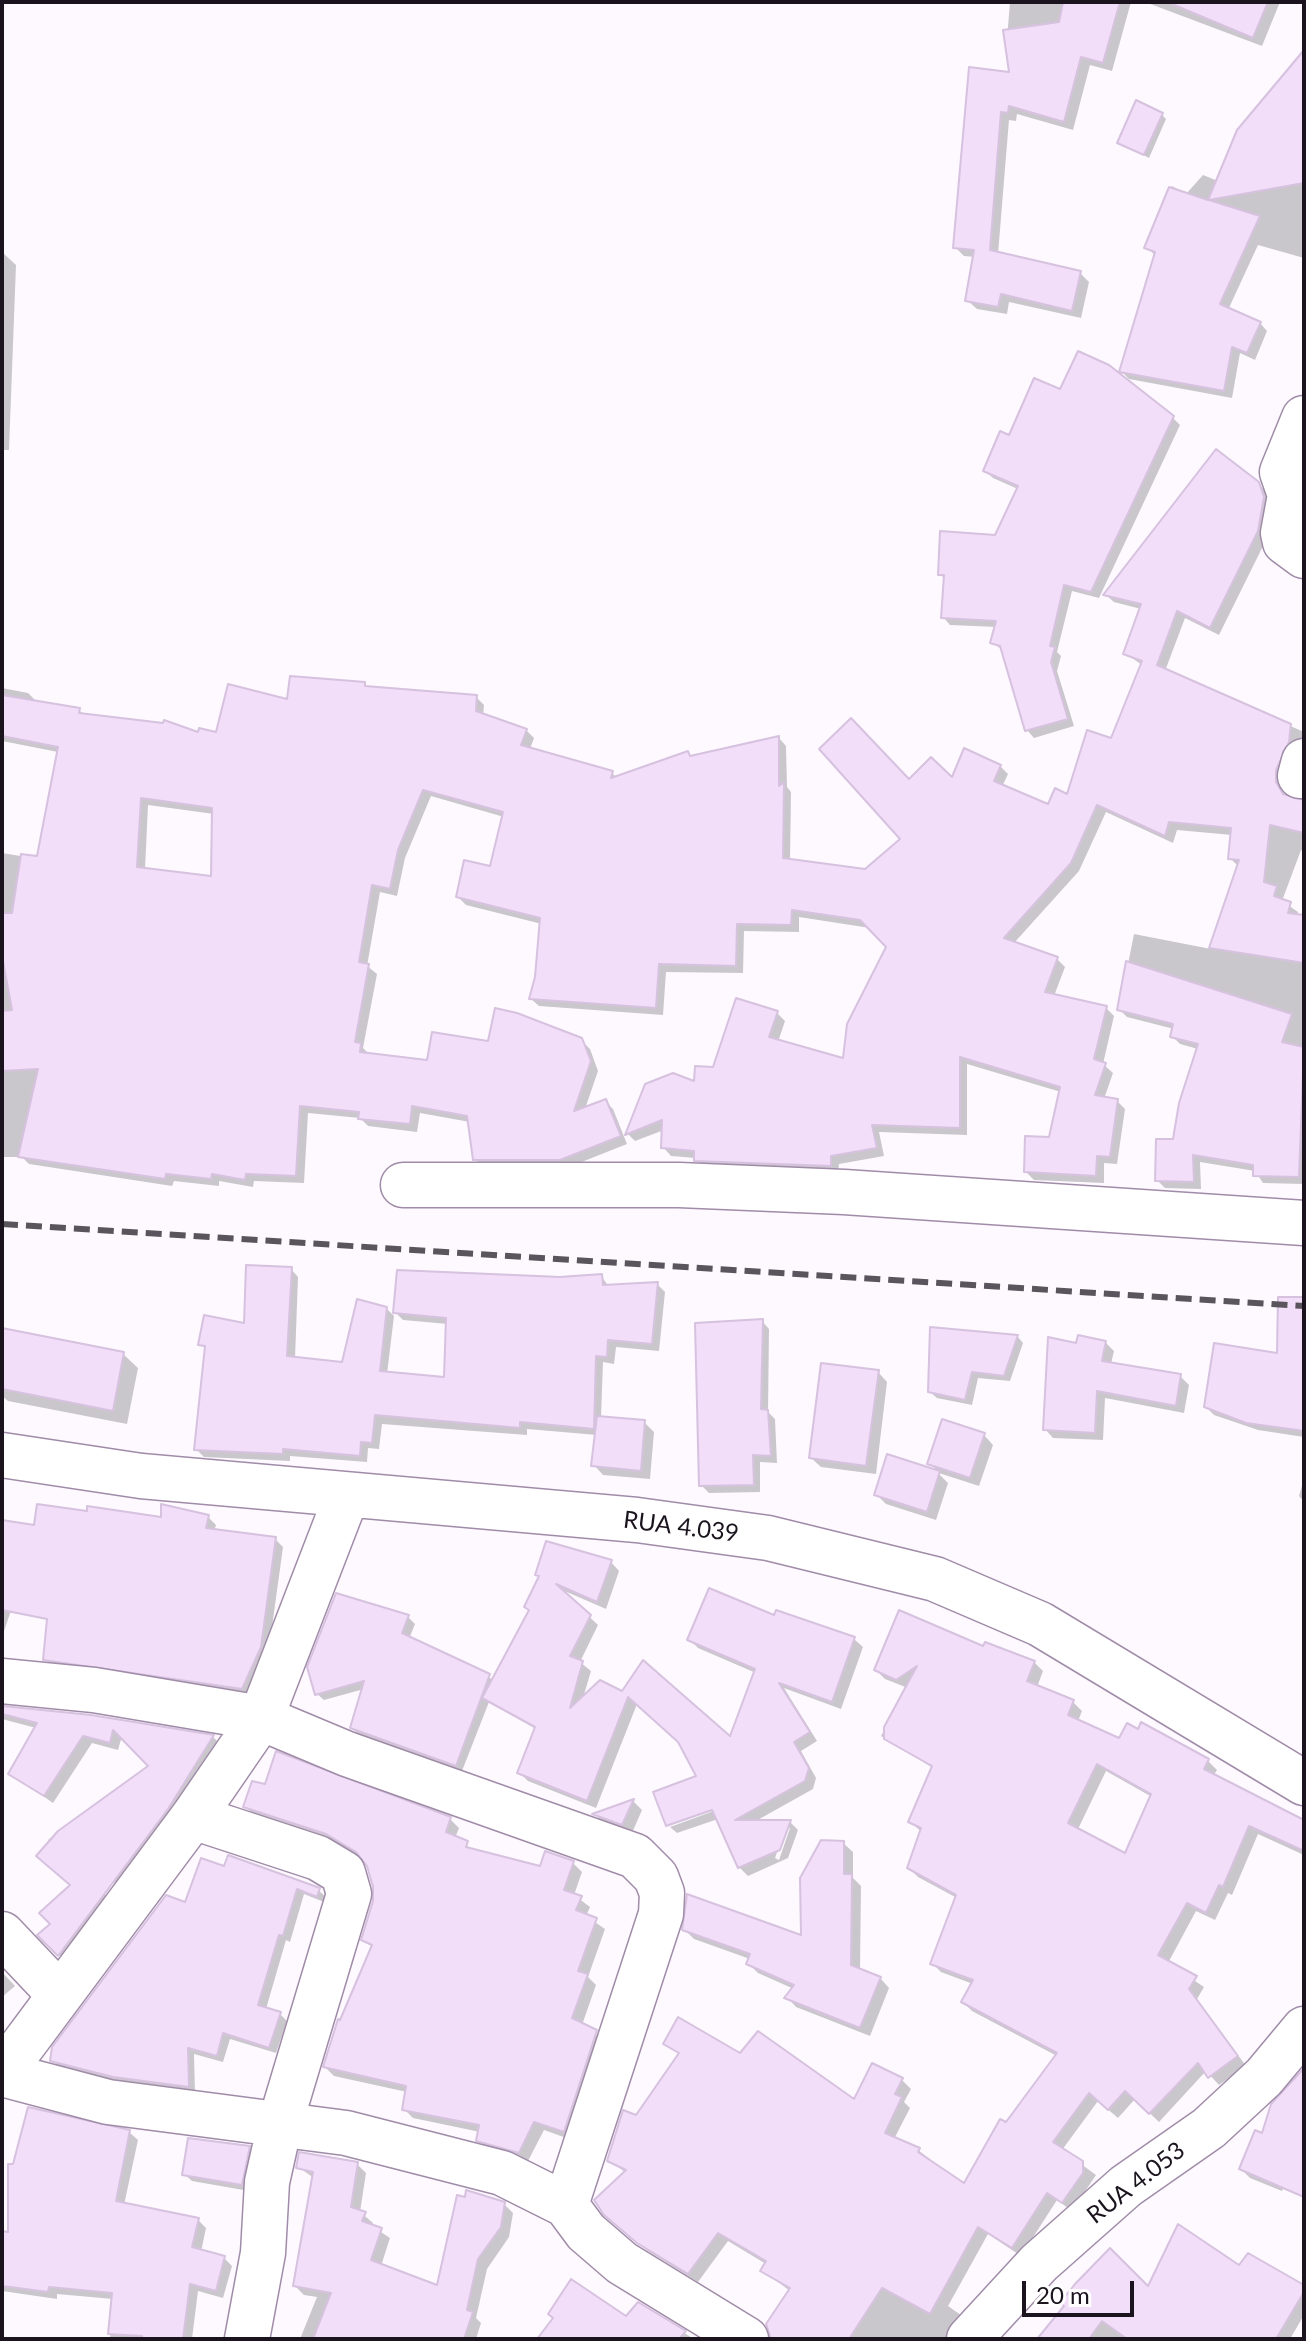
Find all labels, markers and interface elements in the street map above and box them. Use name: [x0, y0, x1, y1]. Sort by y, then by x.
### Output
street label: RUA 4.039: [622, 1506, 740, 1548]
street label: RUA 4.053: [1081, 2136, 1191, 2230]
scale bar: [1026, 2265, 1138, 2315]
text: 20 m: [1036, 2280, 1090, 2309]

